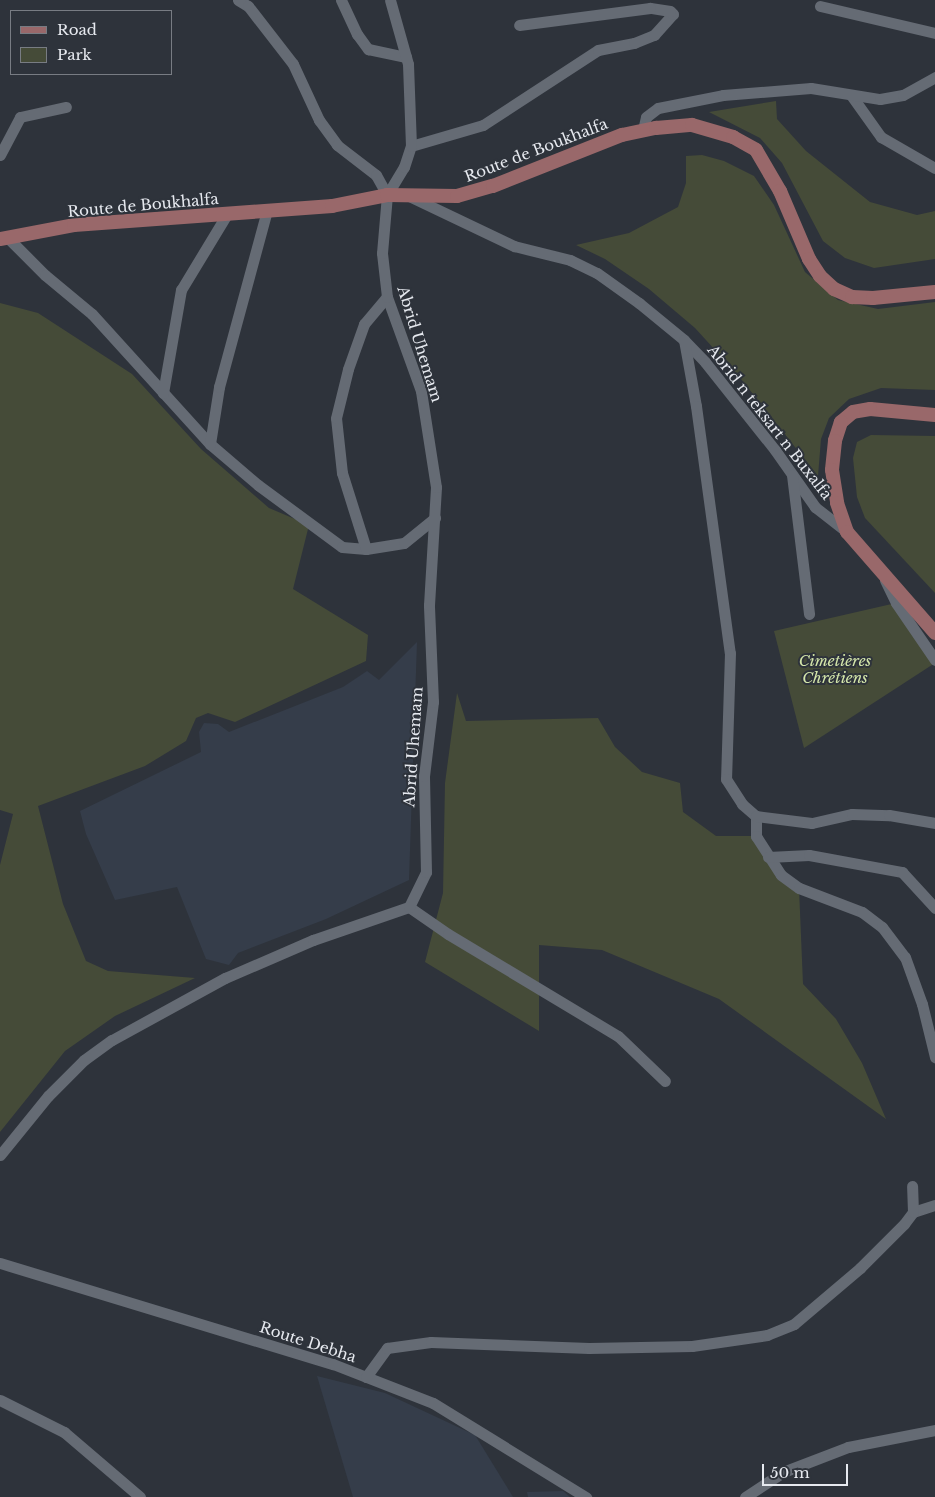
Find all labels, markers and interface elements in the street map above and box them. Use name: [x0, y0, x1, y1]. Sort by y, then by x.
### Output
legend: [10, 10, 172, 75]
text: Road: [57, 20, 97, 39]
text: Park: [57, 45, 92, 64]
street label: Route de Boukhalfa: [462, 114, 610, 186]
street label: Route de Boukhalfa: [67, 189, 219, 221]
street label: Abrid Uhemam: [394, 284, 446, 404]
street label: Abrid n teksart n Buxalfa: [704, 341, 836, 503]
park label: Cimetières Chrétiens: [799, 651, 871, 686]
street label: Abrid Uhemam: [400, 686, 426, 808]
street label: Route Debha: [257, 1318, 359, 1366]
scale bar: [765, 1454, 851, 1486]
text: 50 m: [770, 1463, 810, 1482]

